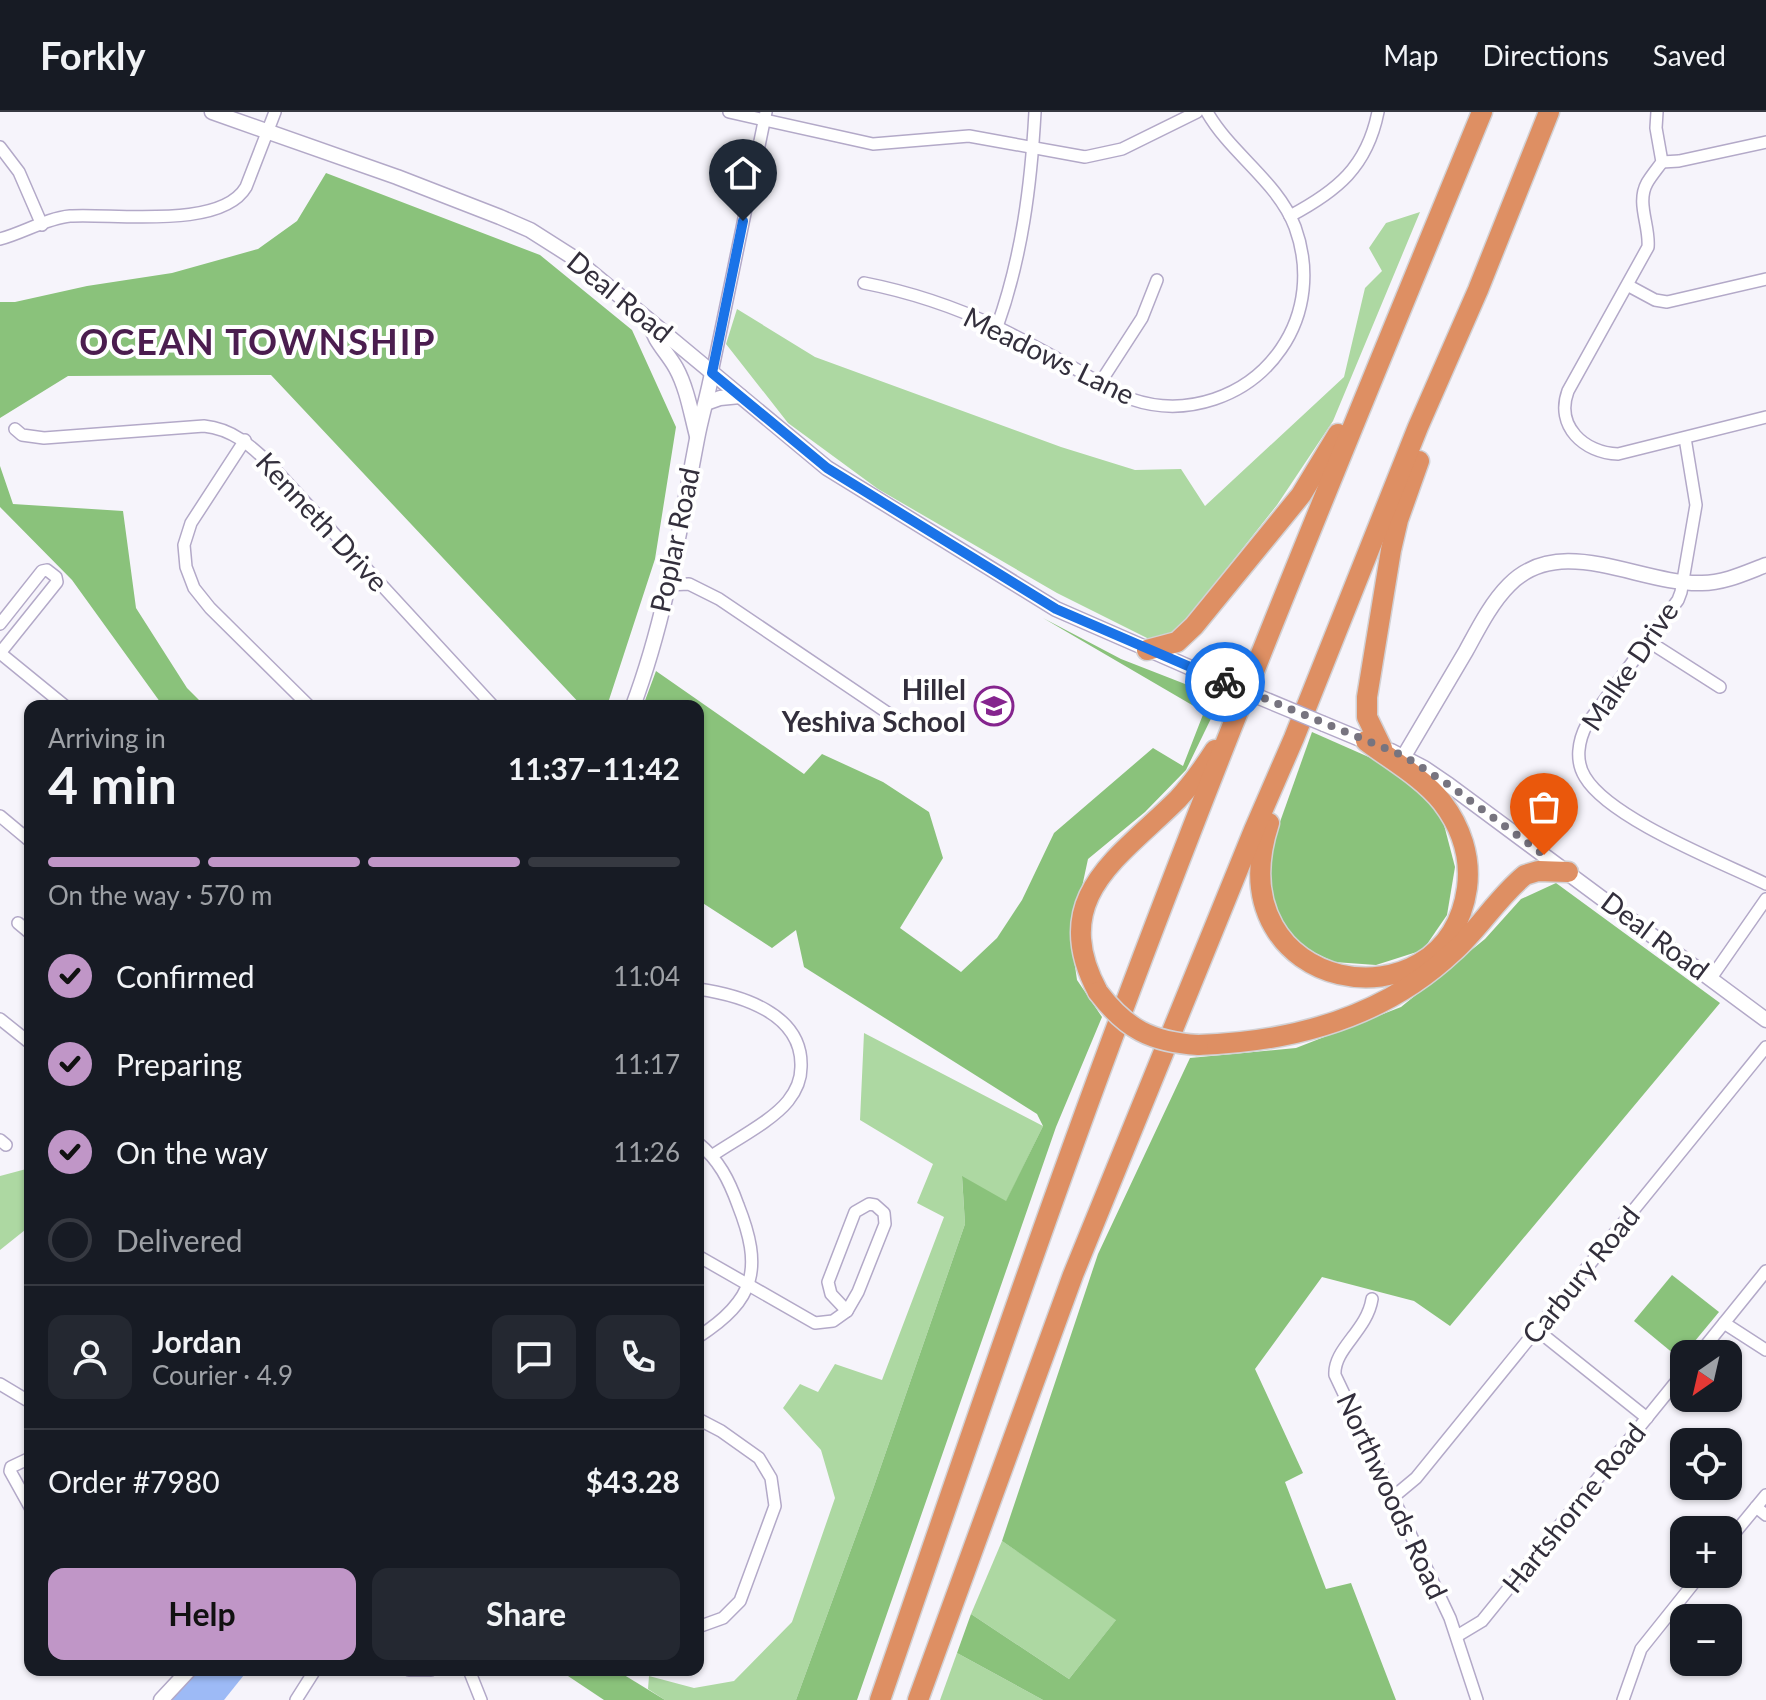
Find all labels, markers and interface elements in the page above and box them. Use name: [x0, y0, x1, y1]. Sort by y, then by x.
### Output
text: Forkly: [40, 32, 146, 78]
text: Map: [1383, 38, 1438, 72]
text: Directions: [1482, 38, 1609, 72]
text: Saved: [1653, 38, 1726, 72]
pin: [709, 139, 777, 221]
icon: home: [721, 151, 765, 195]
street label: Deal Road: [561, 243, 680, 349]
street label: Meadows Lane: [959, 299, 1140, 411]
district label: OCEAN TOWNSHIP: [79, 319, 437, 363]
street label: Kenneth Drive: [250, 445, 396, 598]
street label: Poplar Road: [642, 464, 706, 615]
street label: Malke Drive: [1574, 594, 1685, 736]
courier: [1185, 642, 1265, 722]
icon: bike: [1203, 660, 1247, 704]
place label: Hillel Yeshiva School: [781, 672, 966, 738]
school or university icon: Hillel Yeshiva School: [973, 685, 1015, 727]
text: Arriving in: [48, 722, 166, 754]
text: 11:37–11:42: [508, 750, 680, 786]
text: 4 min: [48, 753, 177, 815]
pin: [1510, 773, 1578, 855]
icon: bag: [1522, 785, 1566, 829]
text: On the way · 570 m: [48, 879, 272, 911]
street label: Deal Road: [1595, 884, 1716, 987]
icon: check: [48, 954, 92, 998]
text: Confirmed: [116, 958, 255, 994]
text: 11:04: [613, 960, 680, 992]
icon: check: [48, 1042, 92, 1086]
text: Preparing: [116, 1046, 242, 1082]
text: 11:17: [613, 1048, 680, 1080]
icon: check: [48, 1130, 92, 1174]
text: On the way: [116, 1134, 268, 1170]
text: 11:26: [613, 1136, 680, 1168]
street label: Carbury Road: [1514, 1199, 1646, 1350]
text: Delivered: [116, 1222, 243, 1258]
button: person: [48, 1315, 132, 1399]
button: chat: [492, 1315, 576, 1399]
button: phone: [596, 1315, 680, 1399]
text: Jordan: [152, 1323, 242, 1359]
north arrow: [1670, 1340, 1742, 1412]
map controls: [1670, 1340, 1742, 1676]
text: Courier · 4.9: [152, 1359, 293, 1391]
street label: Northwoods Road: [1330, 1387, 1455, 1604]
street label: Hartshorne Road: [1494, 1416, 1652, 1599]
button: locate: [1670, 1428, 1742, 1500]
text: Order #7980: [48, 1463, 220, 1499]
text: $43.28: [586, 1463, 680, 1499]
button: +: [1670, 1516, 1742, 1588]
button: Help: [48, 1568, 356, 1660]
button: Share: [372, 1568, 680, 1660]
button: −: [1670, 1604, 1742, 1676]

